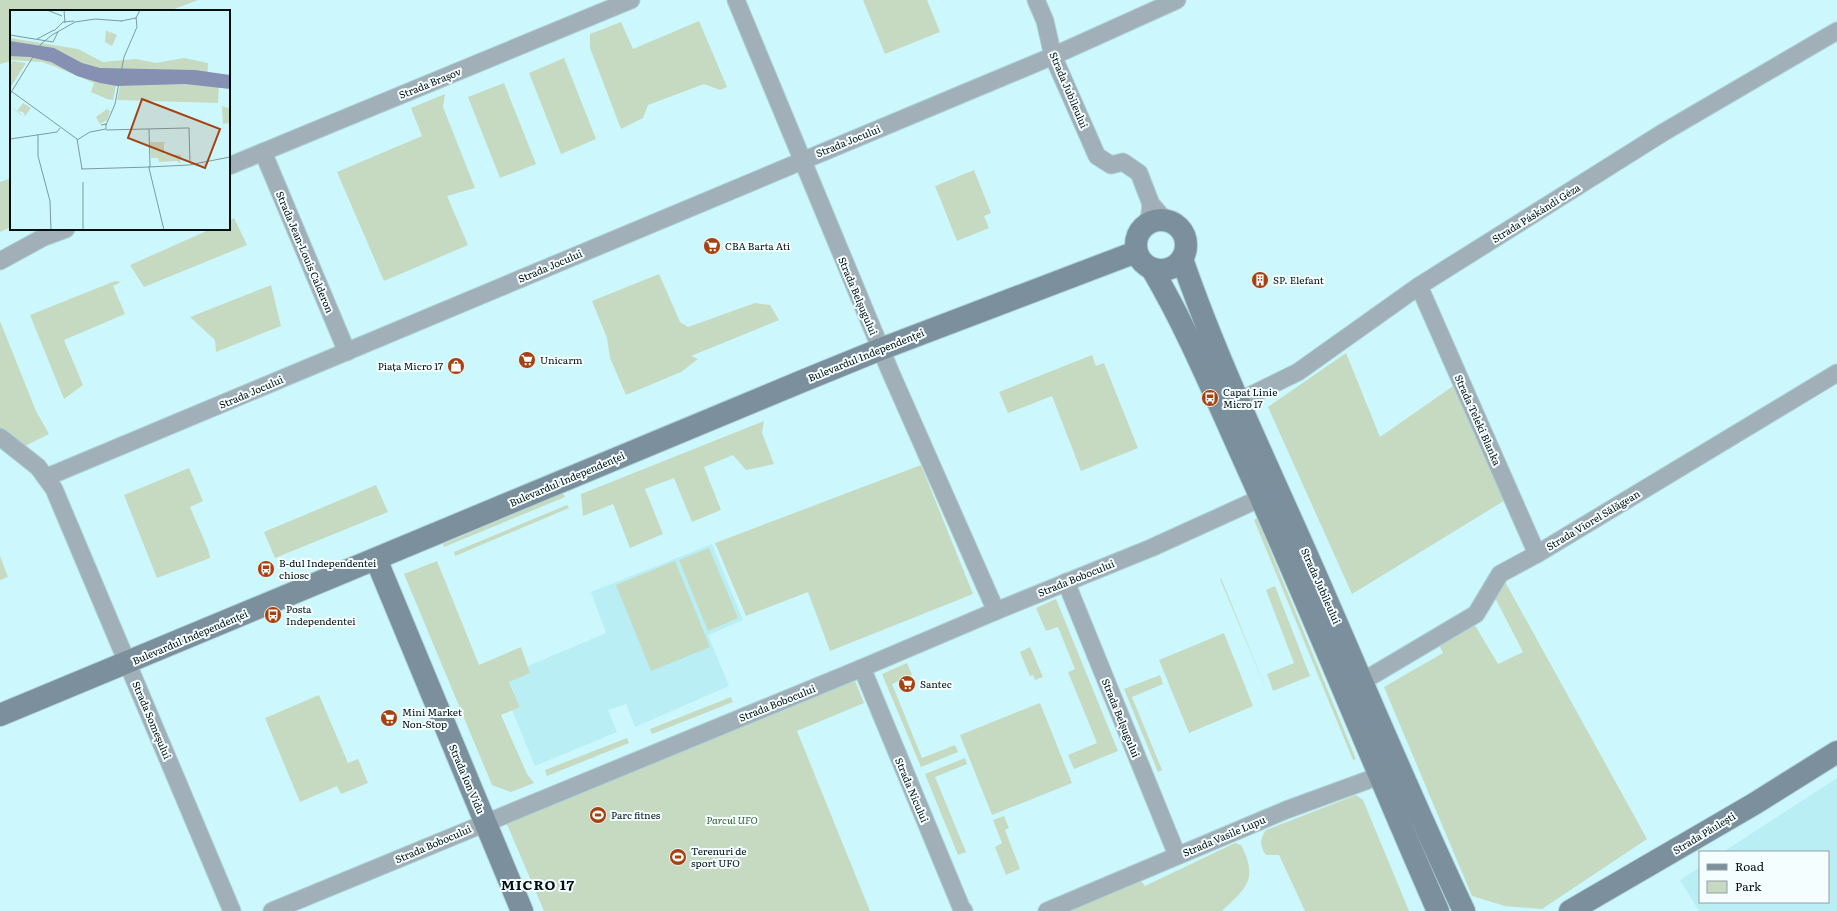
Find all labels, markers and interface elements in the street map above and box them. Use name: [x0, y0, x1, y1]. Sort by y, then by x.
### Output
inset map: [10, 10, 230, 230]
street label: Strada Jubileului: [1047, 49, 1093, 131]
street label: Strada Brașov: [396, 63, 463, 102]
street label: Strada Jocului: [813, 121, 883, 160]
street label: Strada Páskándi Géza: [1489, 179, 1583, 246]
street label: Strada Jean-Louis Calderon: [273, 189, 338, 315]
supermarket icon: CBA Barta Ati: [702, 236, 722, 256]
place label: CBA Barta Ati: [725, 238, 791, 253]
street label: Strada Jocului: [515, 245, 585, 286]
street label: Strada Belșugului: [835, 254, 882, 338]
building icon: SP. Elefant: [1250, 270, 1270, 290]
place label: SP. Elefant: [1273, 272, 1324, 287]
street label: Bulevardul Independenței: [805, 324, 927, 385]
supermarket icon: Unicarm: [517, 350, 537, 370]
place label: Unicarm: [540, 352, 583, 367]
shop icon: Piața Micro 17: [446, 356, 466, 376]
place label: Piața Micro 17: [378, 358, 443, 373]
street label: Strada Jocului: [216, 371, 286, 412]
street label: Strada Teleki Blanka: [1452, 372, 1505, 468]
place label: Capat Linie Micro 17: [1223, 384, 1277, 411]
bus stop icon: Capat Linie Micro 17: [1200, 388, 1220, 408]
street label: Bulevardul Independenței: [507, 447, 627, 510]
street label: Strada Viorel Sălăgean: [1543, 485, 1643, 554]
street label: Strada Jubileului: [1298, 545, 1345, 627]
place label: B-dul Independentei chiosc: [279, 555, 377, 582]
street label: Strada Bobocului: [1035, 555, 1117, 600]
bus stop icon: B-dul Independentei chiosc: [256, 559, 276, 579]
place label: Posta Independentei: [286, 601, 356, 628]
street label: Bulevardul Independenței: [130, 605, 250, 668]
bus stop icon: Posta Independentei: [263, 605, 283, 625]
supermarket icon: Santec: [897, 674, 917, 694]
place label: Santec: [920, 676, 952, 691]
street label: Strada Belșugului: [1099, 676, 1144, 760]
street label: Strada Someșului: [129, 678, 176, 762]
street label: Strada Bobocului: [736, 680, 818, 725]
place label: Mini Market Non-Stop: [402, 704, 462, 731]
supermarket icon: Mini Market Non-Stop: [379, 708, 399, 728]
street label: Strada Ion Vidu: [446, 742, 489, 817]
street label: Strada Nicului: [892, 755, 933, 825]
sports icon: Parc fitnes: [588, 805, 608, 825]
place label: Parc fitnes: [611, 807, 661, 822]
street label: Strada Păulești: [1670, 808, 1739, 857]
street label: Strada Vasile Lupu: [1180, 811, 1268, 860]
park label: Parcul UFO: [706, 812, 758, 827]
street label: Strada Bobocului: [392, 820, 474, 866]
place label: Terenuri de sport UFO: [691, 843, 746, 870]
sports icon: Terenuri de sport UFO: [668, 847, 688, 867]
legend: [1699, 851, 1829, 903]
text: Road: [1735, 857, 1765, 875]
district label: MICRO 17: [501, 874, 575, 894]
text: Park: [1735, 877, 1762, 895]

